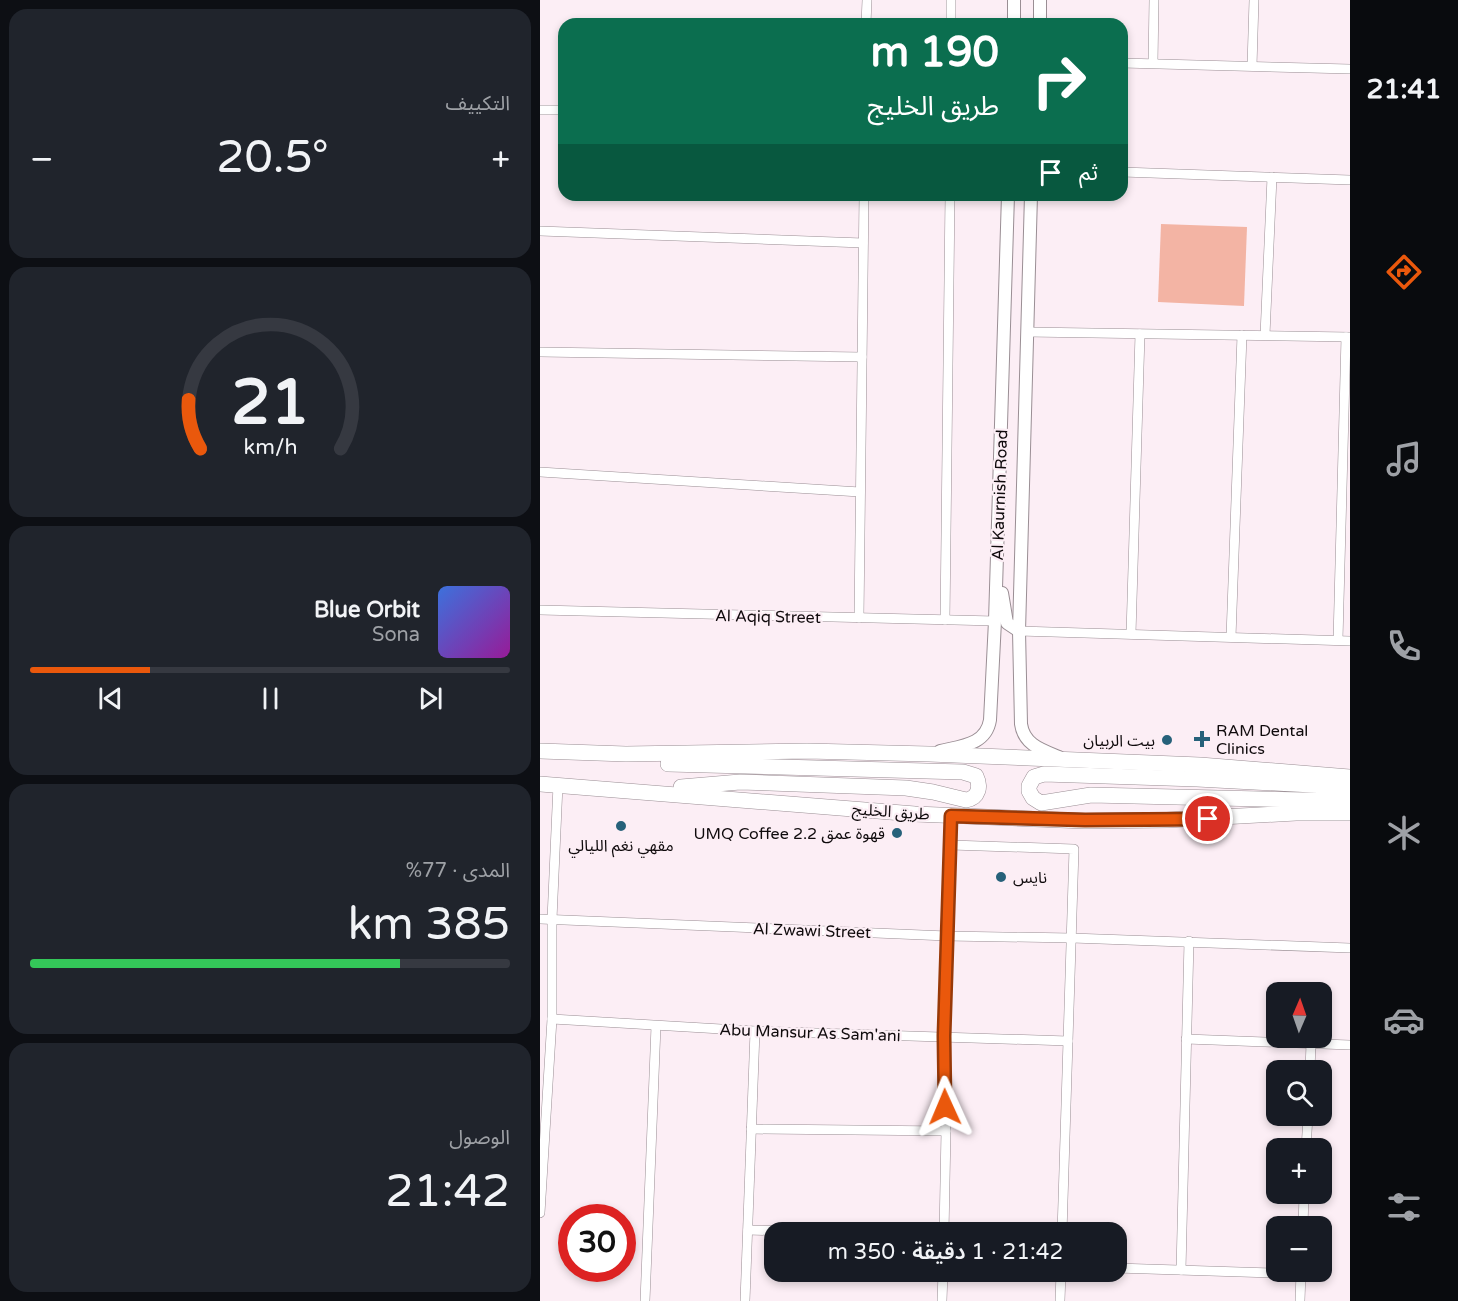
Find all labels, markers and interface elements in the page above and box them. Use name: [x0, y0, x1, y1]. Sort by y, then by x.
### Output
text: 190 m: [870, 27, 999, 78]
icon: right: [1020, 42, 1098, 120]
text: 21:41: [1367, 73, 1441, 106]
text: طريق الخليج: [868, 90, 999, 123]
text: التكييف: [446, 92, 510, 116]
text: 20.5°: [216, 131, 329, 185]
text: −: [30, 140, 54, 179]
text: +: [491, 140, 510, 179]
icon: arrive: [1034, 156, 1067, 189]
text: ثم: [1079, 160, 1098, 186]
icon: directions: [1383, 251, 1425, 293]
text: 21: [231, 366, 309, 441]
street label: Al Kaurnish Road: [988, 429, 1012, 561]
text: km/h: [243, 435, 297, 461]
icon: music: [1383, 438, 1425, 480]
text: Blue Orbit: [314, 597, 420, 623]
street label: Al Aqiq Street: [715, 606, 821, 628]
text: Sona: [372, 623, 420, 647]
icon: phone: [1383, 625, 1425, 667]
icon: previous: [94, 682, 127, 715]
icon: pause: [254, 682, 287, 715]
icon: next: [414, 682, 447, 715]
place label: RAM Dental Clinics: [1216, 721, 1308, 759]
marker: RAM Dental Clinics: [1193, 730, 1211, 748]
place label: بيت الربيان: [1083, 731, 1155, 751]
marker: بيت الربيان: [1160, 733, 1174, 747]
pin: [1182, 793, 1233, 844]
street label: طريق الخليج: [851, 799, 931, 827]
icon: arrive: [1191, 802, 1224, 835]
icon: climate: [1383, 812, 1425, 854]
marker: مقهي نغم الليالي: [614, 819, 628, 833]
place label: UMQ Coffee 2.2 قهوة عمق: [693, 824, 885, 844]
marker: UMQ Coffee 2.2 قهوة عمق: [890, 826, 904, 840]
place label: مقهي نغم الليالي: [568, 836, 674, 858]
text: المدى · 77%: [406, 859, 510, 883]
place label: نايس: [1013, 868, 1047, 888]
marker: نايس: [994, 870, 1008, 884]
text: 385 km: [348, 898, 510, 952]
street label: Al Zwawi Street: [753, 919, 871, 943]
north arrow: [1266, 982, 1332, 1048]
map controls: [1266, 982, 1332, 1282]
icon: car: [1383, 999, 1425, 1041]
street label: Abu Mansur As Sam'ani: [719, 1020, 901, 1046]
button: search: [1266, 1060, 1332, 1126]
position arrow: [913, 1075, 977, 1139]
text: الوصول: [449, 1126, 510, 1150]
button: +: [1266, 1138, 1332, 1204]
text: 21:42: [385, 1165, 510, 1219]
icon: filters: [1383, 1186, 1425, 1228]
speed limit sign: 30: [558, 1204, 636, 1282]
button: −: [1266, 1216, 1332, 1282]
text: 21:42 · 1 دقيقة · 350 m: [828, 1239, 1063, 1265]

